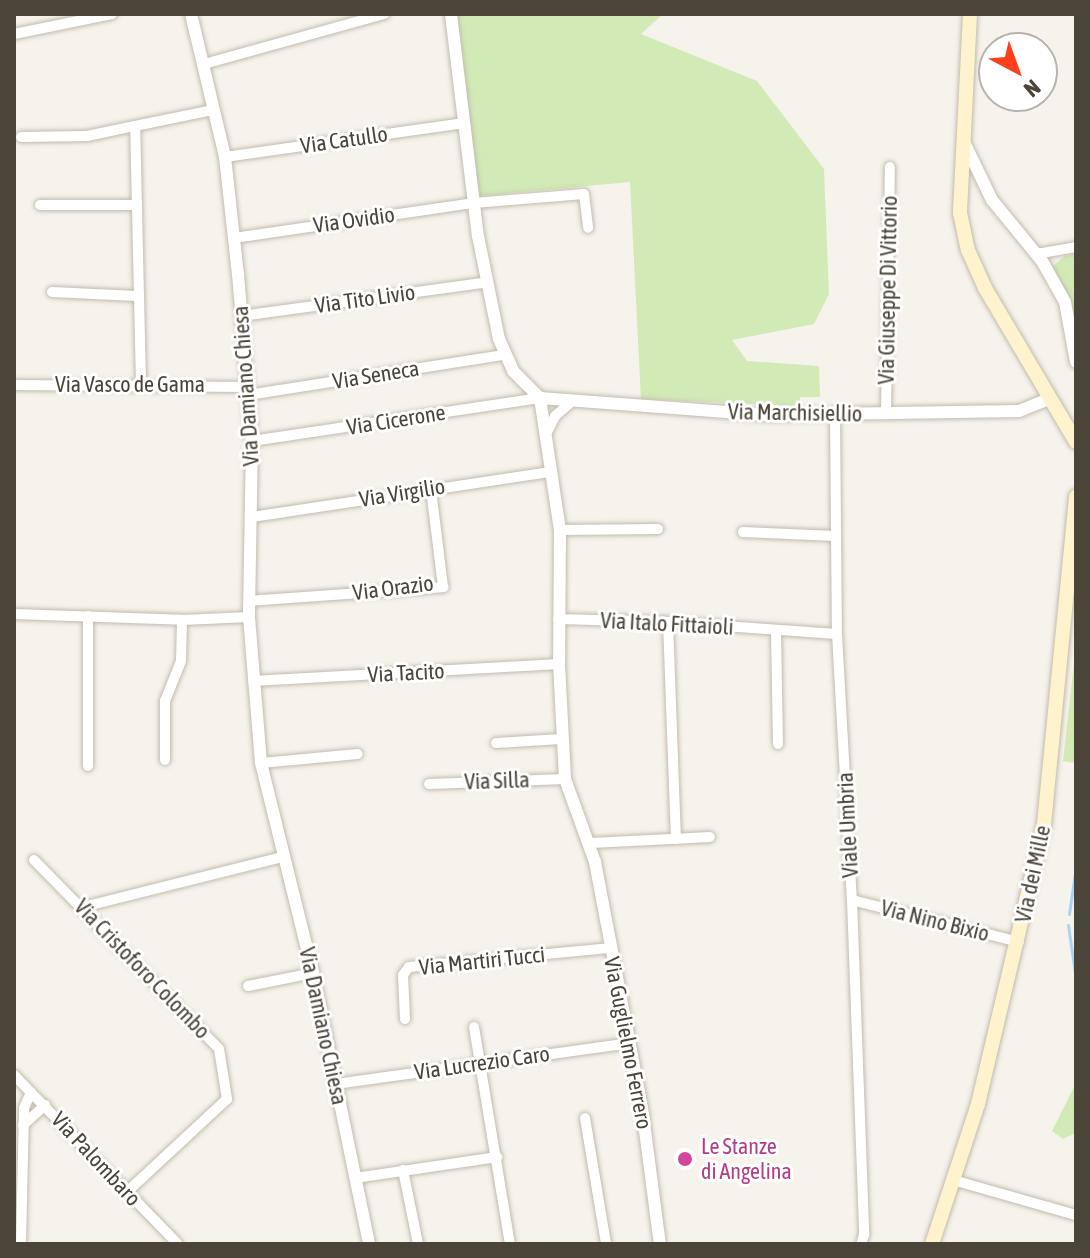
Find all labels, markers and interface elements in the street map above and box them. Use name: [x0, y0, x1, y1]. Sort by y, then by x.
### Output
north arrow: [978, 32, 1058, 112]
text: N: [1019, 75, 1046, 103]
street label: Via Catullo: [299, 121, 389, 159]
street label: Via Giuseppe Di Vittorio: [873, 195, 903, 385]
street label: Via Ovidio: [312, 201, 396, 239]
street label: Via Tito Livio: [313, 279, 417, 319]
street label: Via Damiano Chiesa: [227, 305, 265, 467]
street label: Via Seneca: [331, 355, 421, 395]
street label: Via Vasco de Gama: [55, 372, 205, 398]
street label: Via Cicerone: [345, 399, 447, 441]
street label: Via Marchisiellio: [728, 399, 862, 427]
street label: Via Virgilio: [357, 473, 447, 513]
street label: Via Orazio: [351, 570, 435, 606]
street label: Via Italo Fittaioli: [600, 607, 734, 641]
street label: Via Tacito: [367, 658, 445, 688]
street label: Via Silla: [464, 767, 530, 795]
street label: Viale Umbria: [832, 772, 864, 878]
street label: Via dei Mille: [1010, 823, 1056, 925]
street label: Via Cristoforo Colombo: [69, 894, 215, 1044]
street label: Via Nino Bixio: [878, 895, 992, 947]
street label: Via Martiri Tucci: [418, 941, 546, 981]
street label: Via Damiano Chiesa: [293, 945, 353, 1107]
street label: Via Guglielmo Ferrero: [598, 955, 658, 1131]
street label: Via Lucrezio Caro: [413, 1040, 551, 1086]
street label: Via Palombaro: [46, 1107, 146, 1211]
place label: Le Stanze di Angelina: [701, 1133, 792, 1184]
marker: Le Stanze di Angelina: [676, 1150, 694, 1168]

